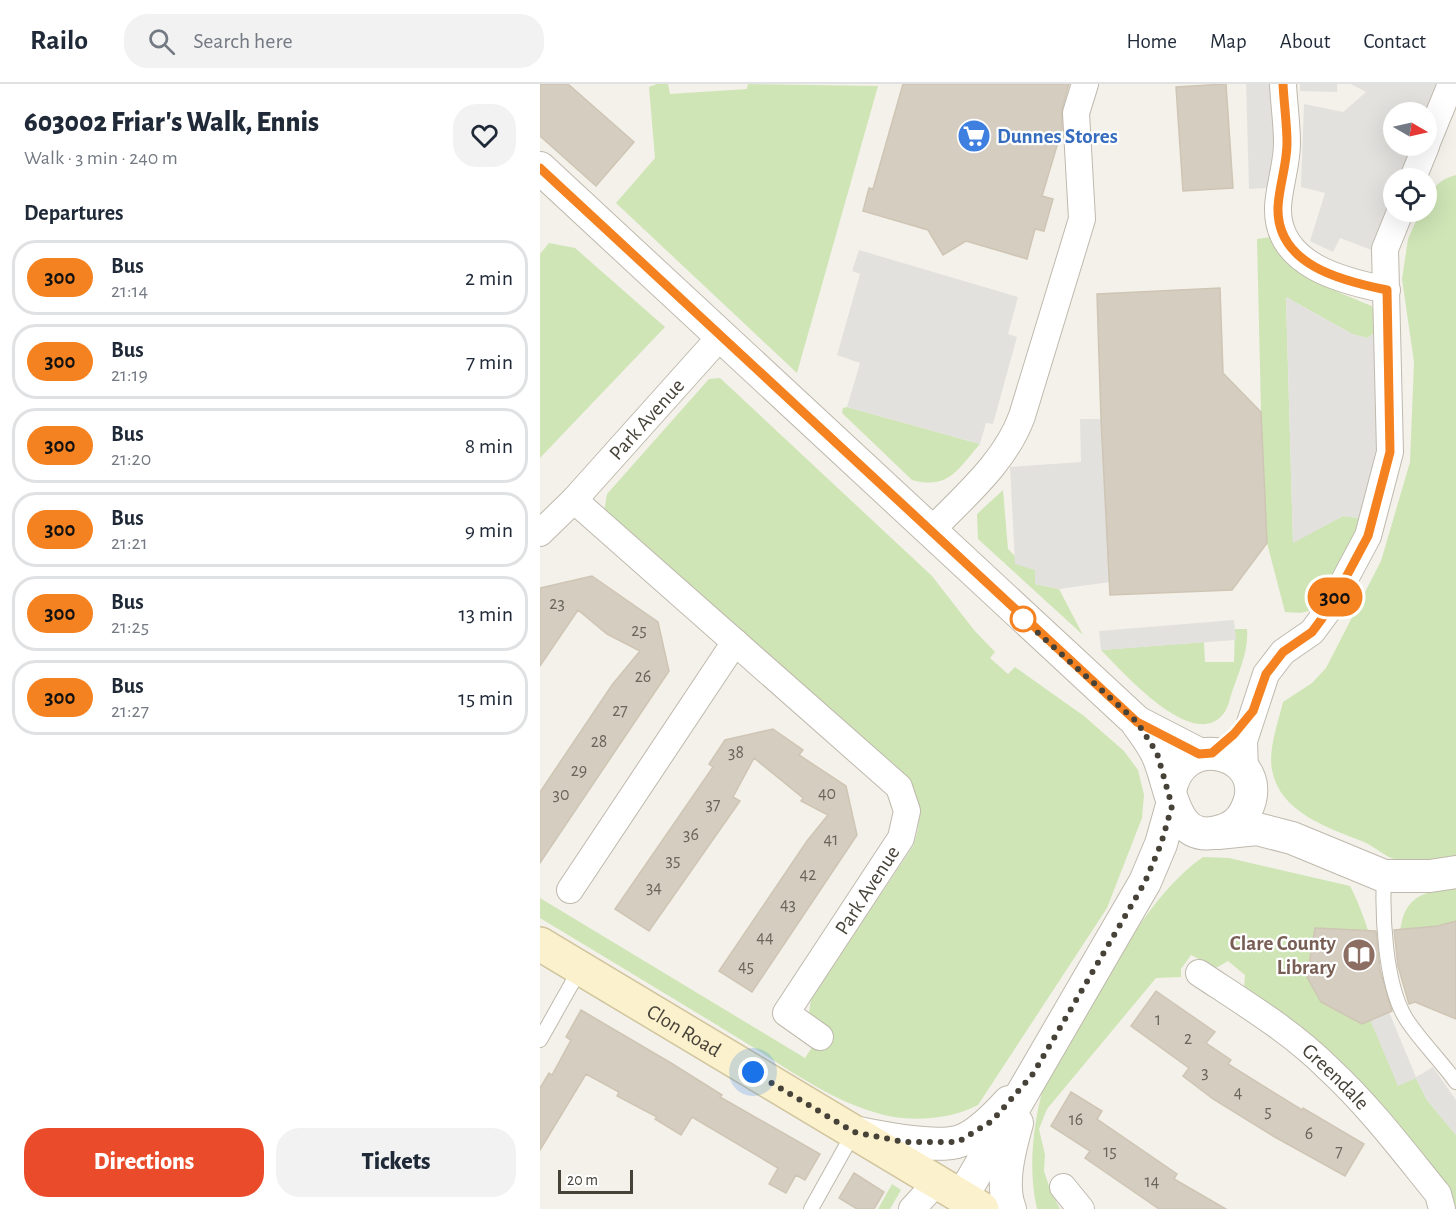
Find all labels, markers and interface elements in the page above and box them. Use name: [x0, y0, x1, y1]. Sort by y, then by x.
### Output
search box: [124, 14, 544, 68]
icon: search: [145, 25, 178, 58]
text: Railo: [30, 27, 88, 55]
text: Search here: [193, 30, 293, 52]
text: Home: [1126, 31, 1177, 52]
text: Map: [1210, 31, 1247, 52]
text: About: [1280, 31, 1330, 52]
text: Contact: [1363, 31, 1426, 52]
north arrow: [1383, 102, 1437, 156]
map controls: [1383, 102, 1437, 222]
button: heart: [453, 104, 516, 167]
text: 603002 Friar's Walk, Ennis: [24, 109, 319, 137]
supermarket icon: Dunnes Stores: [956, 118, 992, 154]
place label: Dunnes Stores: [997, 126, 1118, 147]
text: Walk · 3 min · 240 m: [24, 148, 178, 168]
button: locate: [1383, 168, 1437, 222]
text: Departures: [24, 202, 124, 224]
text: Bus: [111, 255, 144, 277]
text: 300: [45, 267, 75, 288]
text: 2 min: [465, 267, 513, 289]
text: 21:14: [111, 281, 148, 301]
text: Bus: [111, 339, 144, 361]
text: 300: [45, 351, 75, 372]
text: 7 min: [466, 351, 513, 373]
text: 21:19: [111, 365, 148, 385]
street label: Park Avenue: [605, 375, 688, 464]
text: Bus: [111, 423, 144, 445]
text: 300: [45, 435, 75, 456]
text: 8 min: [465, 435, 513, 457]
text: 21:20: [111, 449, 151, 469]
text: Bus: [111, 507, 144, 529]
text: 300: [45, 519, 75, 540]
text: 9 min: [465, 519, 513, 541]
text: 21:21: [111, 533, 148, 553]
line badge: 300: [1300, 578, 1370, 616]
text: 300: [1320, 587, 1350, 608]
text: Bus: [111, 591, 144, 613]
house number: 23: [549, 595, 565, 613]
text: 300: [45, 603, 75, 624]
text: 13 min: [458, 603, 513, 625]
unlabelled marker: [1010, 606, 1036, 632]
text: 21:25: [111, 617, 149, 637]
house number: 25: [631, 622, 647, 640]
house number: 26: [635, 668, 651, 686]
text: Bus: [111, 675, 144, 697]
text: 300: [45, 687, 75, 708]
text: 15 min: [458, 687, 513, 709]
text: 21:27: [111, 701, 149, 721]
house number: 27: [612, 702, 628, 720]
house number: 28: [591, 733, 607, 751]
house number: 38: [728, 744, 744, 762]
house number: 29: [571, 762, 587, 780]
house number: 40: [818, 785, 836, 803]
house number: 30: [553, 786, 569, 804]
house number: 37: [706, 796, 720, 814]
house number: 36: [683, 826, 699, 844]
house number: 41: [824, 831, 838, 849]
street label: Park Avenue: [831, 842, 904, 938]
house number: 35: [666, 852, 680, 870]
house number: 42: [800, 866, 816, 884]
house number: 34: [646, 879, 662, 897]
house number: 43: [780, 896, 796, 914]
house number: 44: [756, 929, 774, 947]
place label: Clare County Library: [1230, 933, 1337, 978]
library icon: Clare County Library: [1341, 937, 1377, 973]
house number: 45: [738, 958, 754, 976]
street label: Clon Road: [643, 1001, 725, 1061]
house number: 1: [1155, 1011, 1161, 1029]
house number: 2: [1184, 1030, 1192, 1048]
street label: Greendale: [1298, 1040, 1373, 1114]
your location: [738, 1057, 768, 1087]
house number: 3: [1201, 1064, 1209, 1082]
house number: 4: [1234, 1084, 1243, 1102]
house number: 5: [1264, 1103, 1272, 1121]
house number: 16: [1069, 1111, 1083, 1129]
house number: 6: [1305, 1125, 1313, 1143]
button: Directions: [24, 1128, 264, 1197]
button: Tickets: [276, 1128, 516, 1197]
house number: 15: [1103, 1143, 1117, 1161]
house number: 7: [1335, 1143, 1343, 1161]
scale bar: [558, 1167, 633, 1194]
text: 20 m: [567, 1172, 598, 1188]
house number: 14: [1145, 1173, 1160, 1191]

